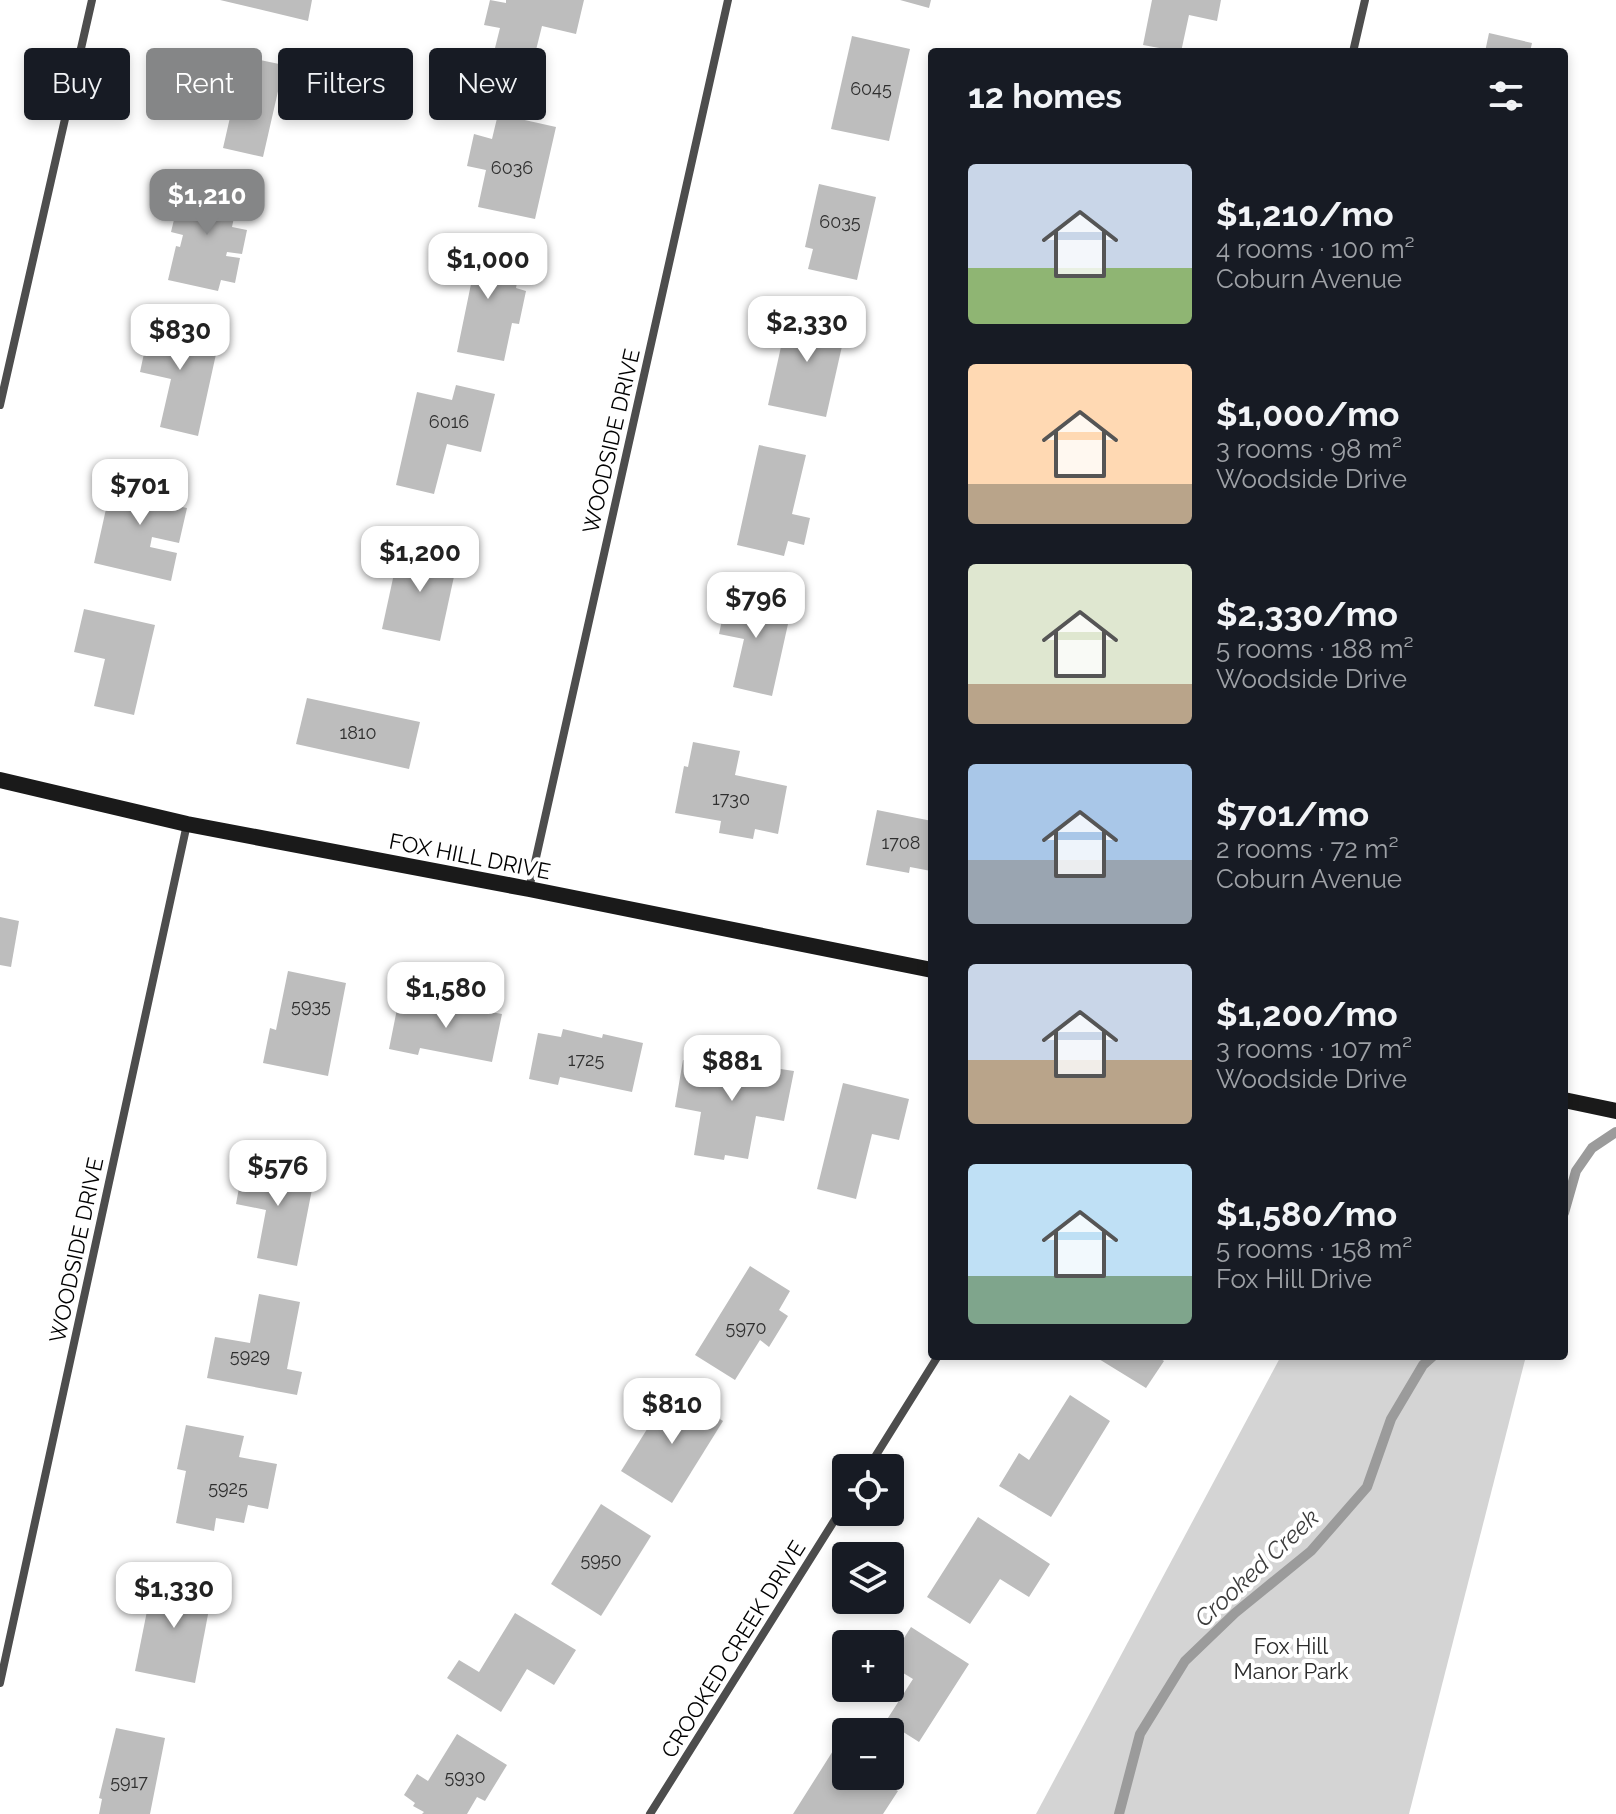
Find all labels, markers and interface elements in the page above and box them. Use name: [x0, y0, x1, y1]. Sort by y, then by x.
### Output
chip: Buy: [24, 48, 130, 120]
chip: Rent: [146, 48, 262, 120]
chip: Filters: [278, 48, 413, 120]
chip: New: [429, 48, 546, 120]
icon: filters: [1484, 74, 1528, 118]
text: 12 homes: [968, 76, 1122, 116]
house number: 6045: [850, 78, 892, 99]
house number: 6036: [491, 157, 533, 178]
pin: $1,210: [142, 169, 272, 237]
text: $1,210: [168, 180, 246, 210]
text: $1,210/mo: [1216, 194, 1394, 234]
icon: home: [1032, 196, 1128, 292]
house number: 6035: [819, 211, 861, 232]
pin: $1,000: [423, 233, 553, 301]
text: 4 rooms · 100 m²: [1216, 234, 1415, 264]
text: $1,000: [446, 244, 530, 274]
text: Coburn Avenue: [1216, 264, 1402, 294]
pin: $2,330: [742, 296, 872, 364]
pin: $830: [133, 304, 227, 372]
text: $2,330: [766, 307, 848, 337]
text: $830: [149, 315, 211, 345]
street label: WOODSIDE DRIVE: [577, 346, 645, 536]
text: $1,000/mo: [1216, 394, 1399, 434]
icon: home: [1032, 396, 1128, 492]
house number: 6016: [429, 411, 469, 432]
text: 3 rooms · 98 m²: [1216, 434, 1402, 464]
pin: $701: [93, 459, 187, 527]
text: Woodside Drive: [1216, 464, 1407, 494]
text: $701: [110, 470, 170, 500]
pin: $1,200: [355, 526, 485, 594]
text: $1,200: [379, 537, 461, 567]
pin: $796: [709, 572, 803, 640]
text: $796: [725, 583, 787, 613]
text: $2,330/mo: [1216, 594, 1398, 634]
icon: home: [1032, 596, 1128, 692]
text: 5 rooms · 188 m²: [1216, 634, 1414, 664]
text: Woodside Drive: [1216, 664, 1407, 694]
house number: 1810: [339, 722, 377, 743]
house number: 1730: [712, 788, 750, 809]
text: $701/mo: [1216, 794, 1369, 834]
icon: home: [1032, 796, 1128, 892]
street label: FOX HILL DRIVE: [387, 828, 553, 884]
house number: 1708: [882, 832, 920, 853]
text: 2 rooms · 72 m²: [1216, 834, 1399, 864]
text: Coburn Avenue: [1216, 864, 1402, 894]
pin: $1,580: [381, 962, 511, 1030]
text: $1,580: [405, 973, 487, 1003]
text: $1,200/mo: [1216, 994, 1398, 1034]
house number: 5935: [291, 995, 331, 1016]
icon: home: [1032, 996, 1128, 1092]
text: 3 rooms · 107 m²: [1216, 1034, 1412, 1064]
pin: $881: [685, 1035, 779, 1103]
text: $881: [702, 1046, 762, 1076]
house number: 1725: [568, 1049, 604, 1070]
text: Woodside Drive: [1216, 1064, 1407, 1094]
pin: $576: [231, 1140, 325, 1208]
text: $576: [247, 1151, 309, 1181]
street label: WOODSIDE DRIVE: [44, 1155, 108, 1345]
text: $1,580/mo: [1216, 1194, 1397, 1234]
icon: home: [1032, 1196, 1128, 1292]
text: 5 rooms · 158 m²: [1216, 1234, 1412, 1264]
text: Fox Hill Drive: [1216, 1264, 1372, 1294]
house number: 5970: [726, 1317, 766, 1338]
house number: 5929: [230, 1345, 270, 1366]
pin: $810: [625, 1378, 719, 1446]
text: $810: [642, 1389, 703, 1419]
map controls: [832, 1454, 904, 1790]
button: locate: [832, 1454, 904, 1526]
house number: 5925: [208, 1477, 248, 1498]
water label: Crooked Creek: [1189, 1503, 1325, 1633]
street label: CROOKED CREEK DRIVE: [655, 1536, 811, 1762]
button: layers: [832, 1542, 904, 1614]
house number: 5950: [580, 1549, 622, 1570]
pin: $1,330: [109, 1562, 239, 1630]
text: $1,330: [134, 1573, 214, 1603]
button: +: [832, 1630, 904, 1702]
park label: Fox Hill Manor Park: [1234, 1633, 1349, 1684]
button: −: [832, 1718, 904, 1790]
house number: 5930: [445, 1766, 486, 1787]
house number: 5917: [110, 1771, 148, 1792]

